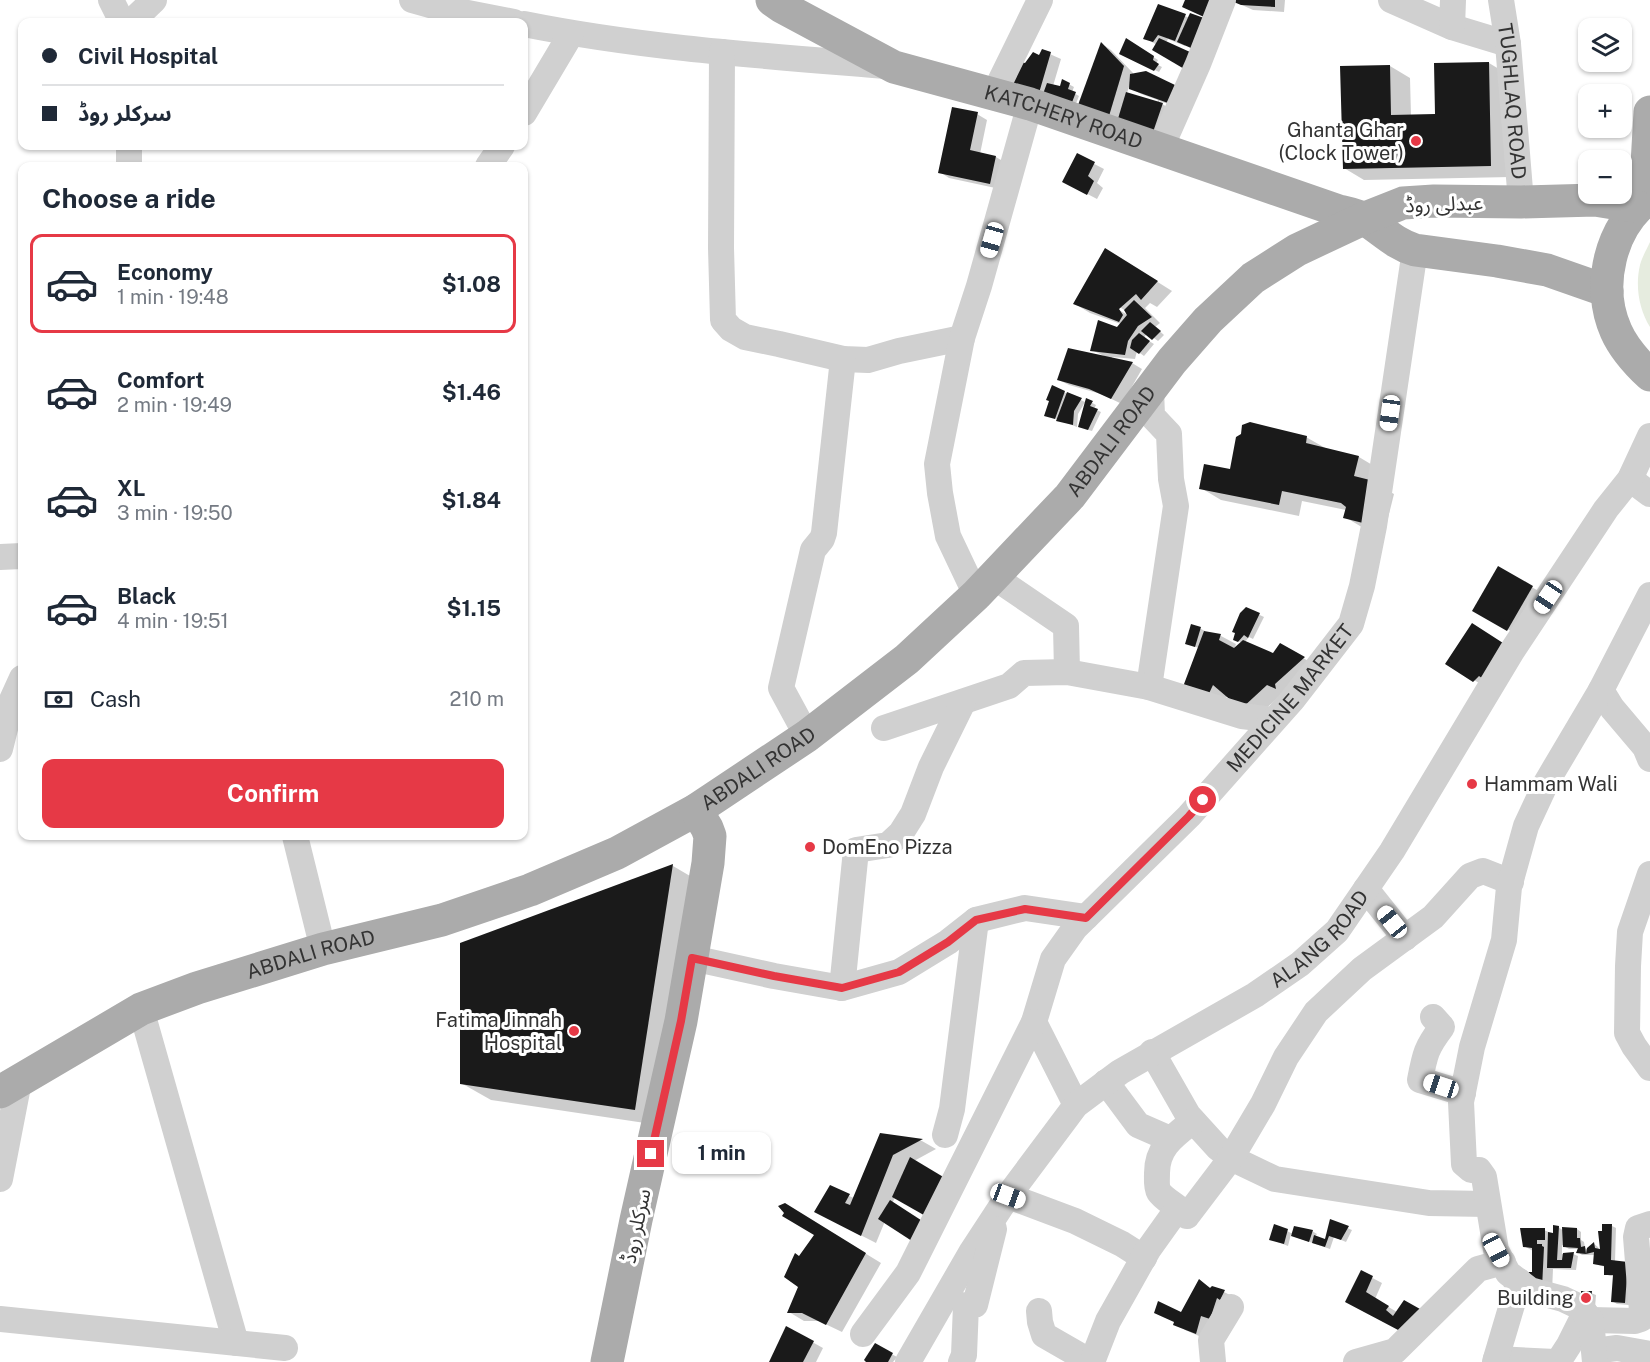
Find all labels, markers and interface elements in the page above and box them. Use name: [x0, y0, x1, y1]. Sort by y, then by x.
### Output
map controls: [1578, 18, 1632, 204]
button: layers: [1578, 18, 1632, 72]
street label: TUGHLAQ ROAD: [1493, 22, 1531, 180]
text: Civil Hospital: [78, 43, 218, 69]
street label: KATCHERY ROAD: [982, 80, 1146, 154]
button: +: [1578, 84, 1632, 138]
text: سرکلر روڈ: [78, 100, 172, 126]
place label: Ghanta Ghar (Clock Tower): [1278, 118, 1404, 165]
marker: Ghanta Ghar (Clock Tower): [1409, 134, 1423, 148]
button: −: [1578, 150, 1632, 204]
text: Choose a ride: [42, 182, 216, 214]
street label: عبدلی روڈ: [1405, 191, 1483, 217]
car: [978, 220, 1006, 260]
icon: car: [45, 257, 99, 311]
text: Economy: [117, 259, 213, 285]
text: $1.08: [442, 271, 501, 297]
text: 1 min · 19:48: [117, 285, 229, 309]
icon: car: [45, 365, 99, 419]
text: Comfort: [117, 367, 204, 393]
text: $1.46: [442, 379, 501, 405]
street label: ABDALI ROAD: [1062, 381, 1161, 502]
text: 2 min · 19:49: [117, 393, 232, 417]
car: [1379, 394, 1401, 432]
icon: car: [45, 473, 99, 527]
text: XL: [117, 475, 145, 501]
text: $1.84: [442, 487, 501, 513]
text: 3 min · 19:50: [117, 501, 233, 525]
car: [1530, 577, 1566, 617]
icon: car: [45, 581, 99, 635]
text: Black: [117, 583, 176, 609]
text: $1.15: [446, 595, 501, 621]
text: 4 min · 19:51: [117, 609, 229, 633]
street label: MEDICINE MARKET: [1222, 619, 1359, 777]
icon: cash: [42, 683, 75, 716]
text: Cash: [90, 686, 141, 712]
text: 210 m: [450, 687, 504, 711]
street label: ABDALI ROAD: [696, 722, 820, 815]
button: Confirm: [42, 759, 504, 828]
place label: Hammam Wali: [1484, 772, 1618, 796]
marker: Hammam Wali: [1465, 777, 1479, 791]
route start: [1189, 786, 1216, 813]
place label: DomEno Pizza: [822, 835, 952, 859]
marker: DomEno Pizza: [803, 840, 817, 854]
street label: ALANG ROAD: [1265, 885, 1374, 993]
car: [1374, 902, 1410, 942]
street label: ABDALI ROAD: [243, 925, 377, 984]
place label: Fatima Jinnah Hospital: [435, 1008, 562, 1055]
marker: Fatima Jinnah Hospital: [567, 1024, 581, 1038]
car: [1421, 1072, 1461, 1100]
callout: 1 min: [672, 1133, 771, 1175]
route end: [637, 1140, 664, 1167]
text: 1 min: [697, 1141, 746, 1165]
car: [988, 1181, 1028, 1211]
street label: سرکلر روڈ: [616, 1187, 656, 1265]
car: [1480, 1230, 1512, 1270]
place label: Building: [1497, 1286, 1574, 1310]
marker: Building: [1579, 1291, 1593, 1305]

